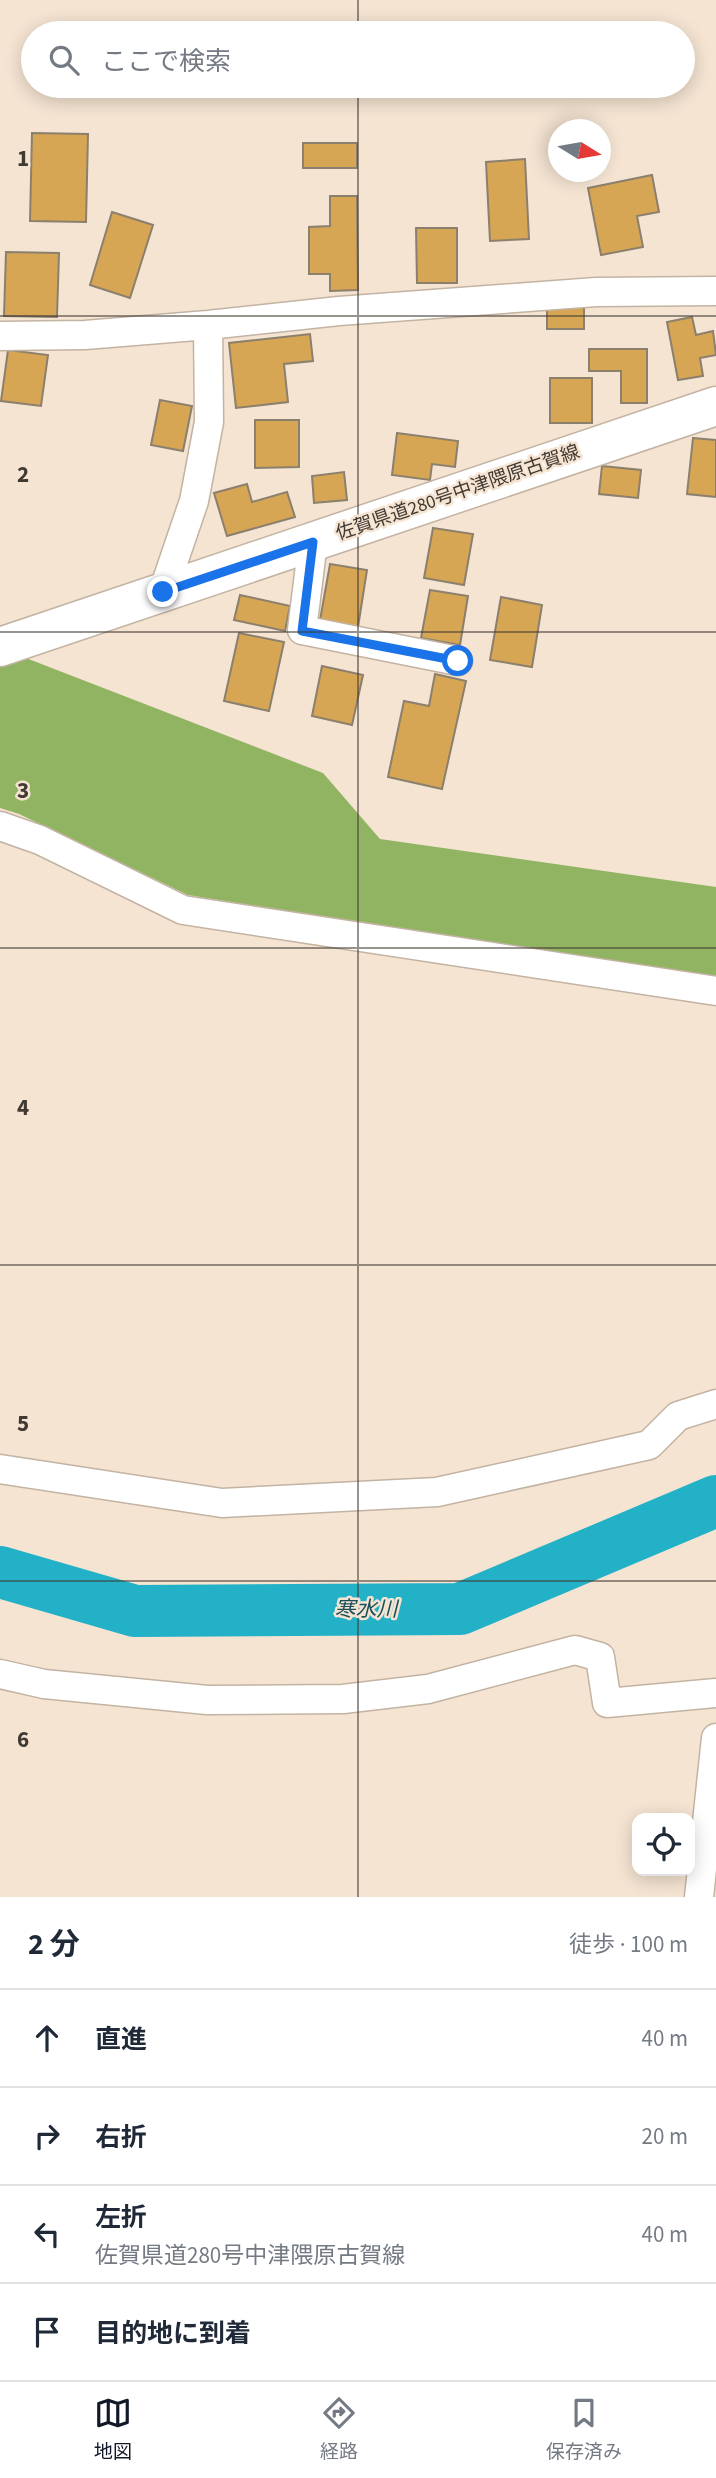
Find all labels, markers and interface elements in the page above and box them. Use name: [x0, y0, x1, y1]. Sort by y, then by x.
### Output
search box: [21, 21, 695, 98]
icon: search: [45, 41, 83, 79]
text: ここで検索: [101, 43, 231, 80]
north arrow: [548, 119, 611, 182]
text: 1: [17, 142, 29, 175]
street label: 佐賀県道280号中津隈原古賀線: [332, 439, 584, 547]
text: 2: [17, 458, 29, 491]
route end: [147, 576, 178, 607]
route start: [442, 645, 473, 676]
text: 3: [17, 774, 29, 807]
text: 4: [17, 1091, 29, 1124]
text: 5: [17, 1407, 29, 1440]
water label: 寒水川: [335, 1594, 399, 1624]
text: 6: [17, 1723, 29, 1756]
map controls: [632, 1813, 695, 1876]
button: locate: [632, 1813, 695, 1876]
text: 2 分: [28, 1923, 80, 1966]
text: 徒歩 · 100 m: [569, 1928, 688, 1961]
icon: ahead: [28, 2019, 66, 2057]
text: 直進: [95, 2021, 147, 2058]
text: 40 m: [641, 2022, 688, 2055]
icon: right: [28, 2117, 66, 2155]
text: 右折: [95, 2119, 147, 2156]
text: 20 m: [641, 2120, 688, 2153]
text: 左折: [95, 2199, 147, 2236]
icon: left: [28, 2215, 66, 2253]
text: 40 m: [641, 2218, 688, 2251]
text: 佐賀県道280号中津隈原古賀線: [95, 2239, 405, 2272]
icon: arrive: [28, 2313, 66, 2351]
text: 目的地に到着: [95, 2315, 251, 2352]
tab: 地図: [94, 2394, 132, 2466]
tab: 経路: [320, 2394, 358, 2466]
tab: 保存済み: [546, 2394, 622, 2466]

